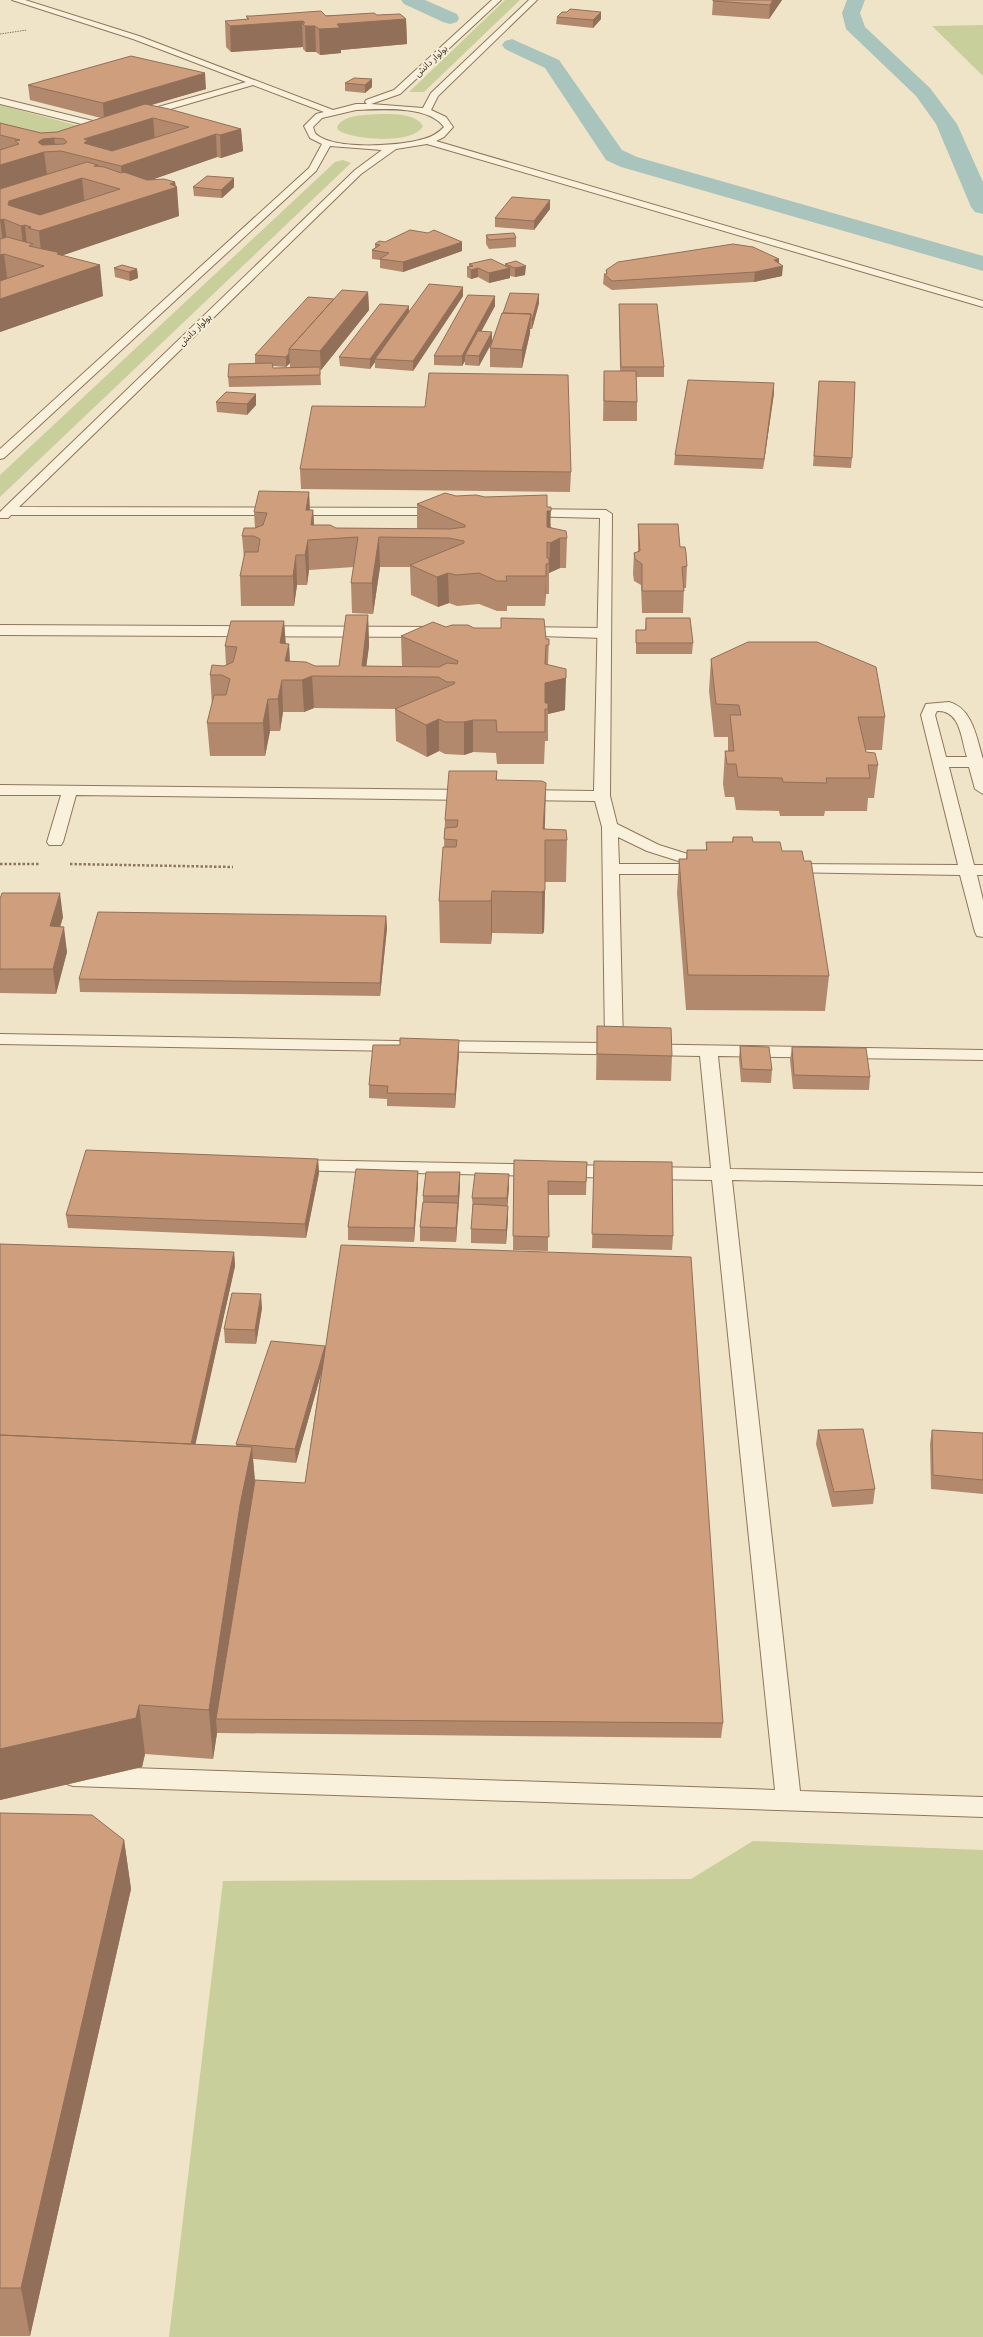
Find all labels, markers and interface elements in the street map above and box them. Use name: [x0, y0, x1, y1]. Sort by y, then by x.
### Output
street label: بولوار دانش: [412, 43, 450, 79]
street label: بولوار دانش: [176, 311, 214, 349]

